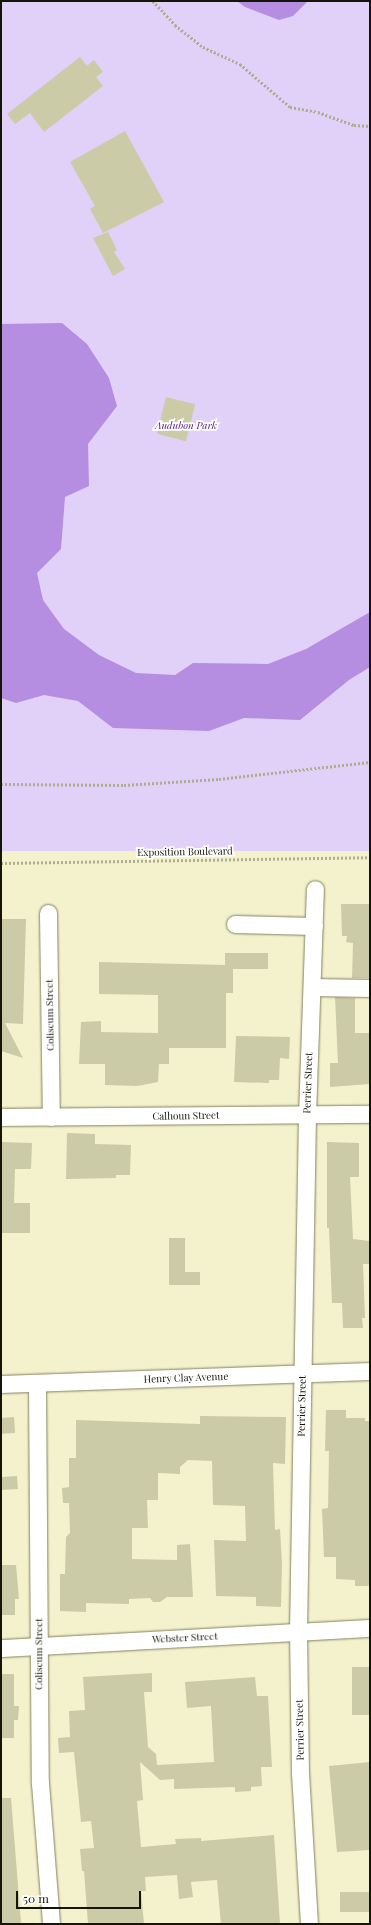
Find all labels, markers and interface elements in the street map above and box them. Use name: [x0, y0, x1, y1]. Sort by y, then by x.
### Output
park label: Audubon Park: [155, 420, 217, 432]
street label: Exposition Boulevard: [137, 845, 233, 859]
street label: Coliseum Street: [43, 979, 57, 1051]
street label: Perrier Street: [301, 1052, 315, 1114]
street label: Calhoun Street: [152, 1109, 220, 1123]
street label: Henry Clay Avenue: [143, 1371, 229, 1385]
street label: Perrier Street: [295, 1375, 309, 1437]
street label: Coliseum Street: [33, 1618, 45, 1690]
street label: Webster Street: [152, 1630, 218, 1646]
street label: Perrier Street: [293, 1699, 307, 1761]
scale bar: [18, 1883, 143, 1909]
text: 50 m: [23, 1890, 49, 1906]

